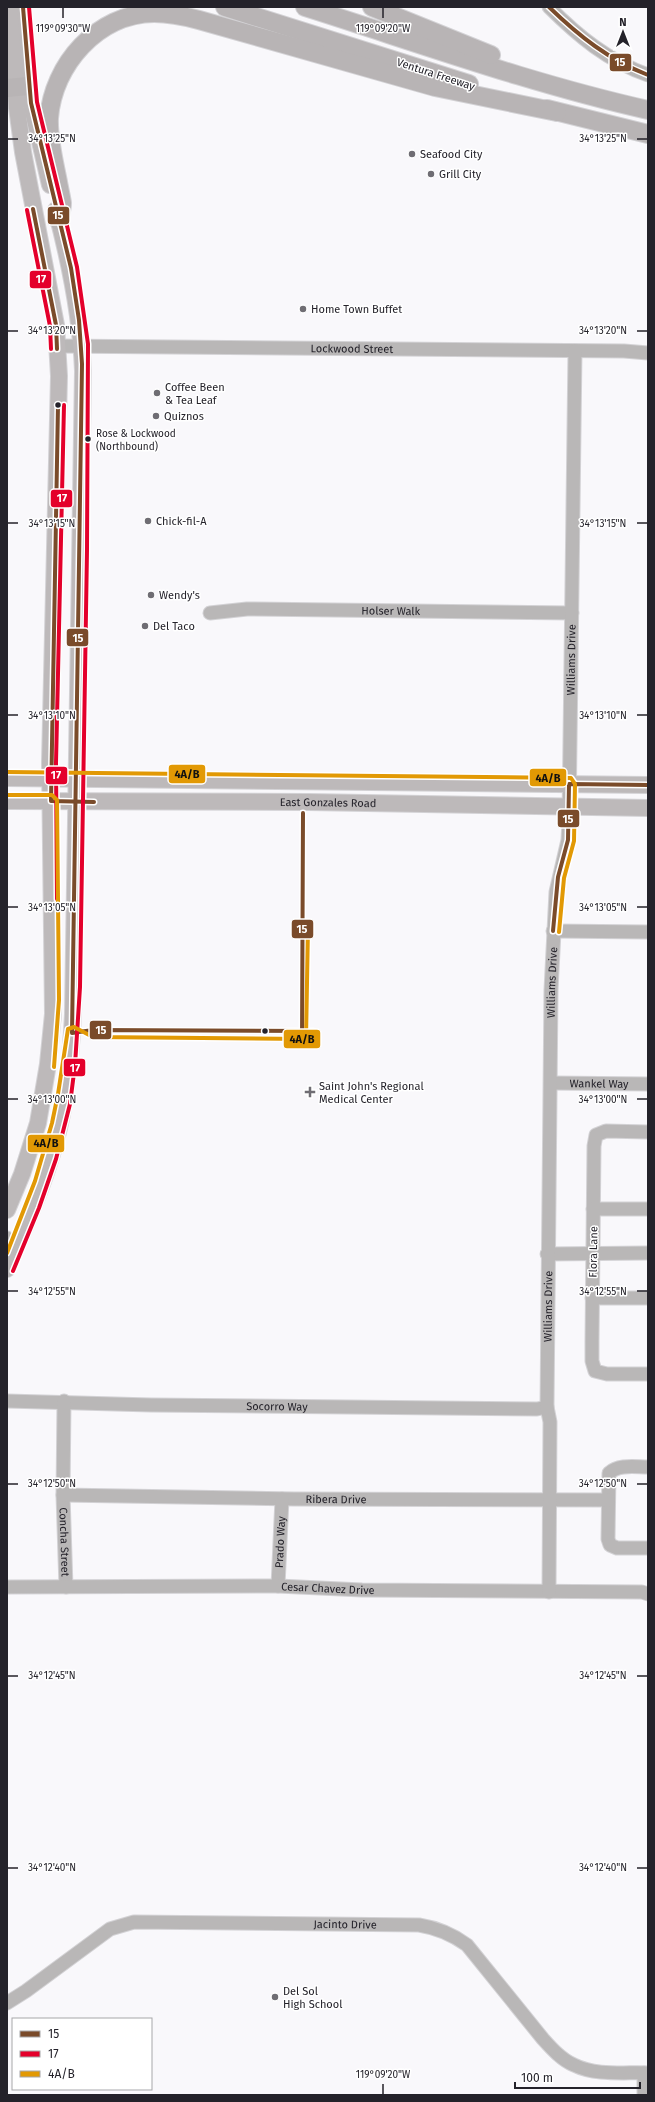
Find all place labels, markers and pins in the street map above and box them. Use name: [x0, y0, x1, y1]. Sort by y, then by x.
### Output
place label: Seafood City: [420, 148, 483, 161]
marker: Seafood City: [407, 149, 417, 159]
place label: Grill City: [439, 168, 482, 181]
marker: Grill City: [426, 169, 436, 179]
place label: Home Town Buffet: [311, 303, 402, 316]
marker: Home Town Buffet: [298, 304, 308, 314]
place label: Coffee Been & Tea Leaf: [165, 381, 225, 407]
marker: Coffee Been & Tea Leaf: [152, 388, 162, 398]
unlabelled marker: [53, 400, 63, 410]
place label: Quiznos: [164, 410, 204, 423]
marker: Quiznos: [151, 411, 161, 421]
place label: Rose & Lockwood (Northbound): [96, 428, 176, 453]
marker: Rose & Lockwood (Northbound): [83, 434, 93, 444]
place label: Chick-fil-A: [156, 515, 207, 528]
marker: Chick-fil-A: [143, 516, 153, 526]
place label: Wendy's: [159, 589, 200, 602]
marker: Wendy's: [146, 590, 156, 600]
place label: Del Taco: [153, 620, 195, 633]
marker: Del Taco: [140, 621, 150, 631]
unlabelled marker: [260, 1026, 270, 1036]
place label: Saint John's Regional Medical Center: [319, 1080, 424, 1106]
marker: Saint John's Regional Medical Center: [304, 1086, 316, 1098]
place label: Del Sol High School: [283, 1985, 342, 2011]
marker: Del Sol High School: [270, 1992, 280, 2002]

